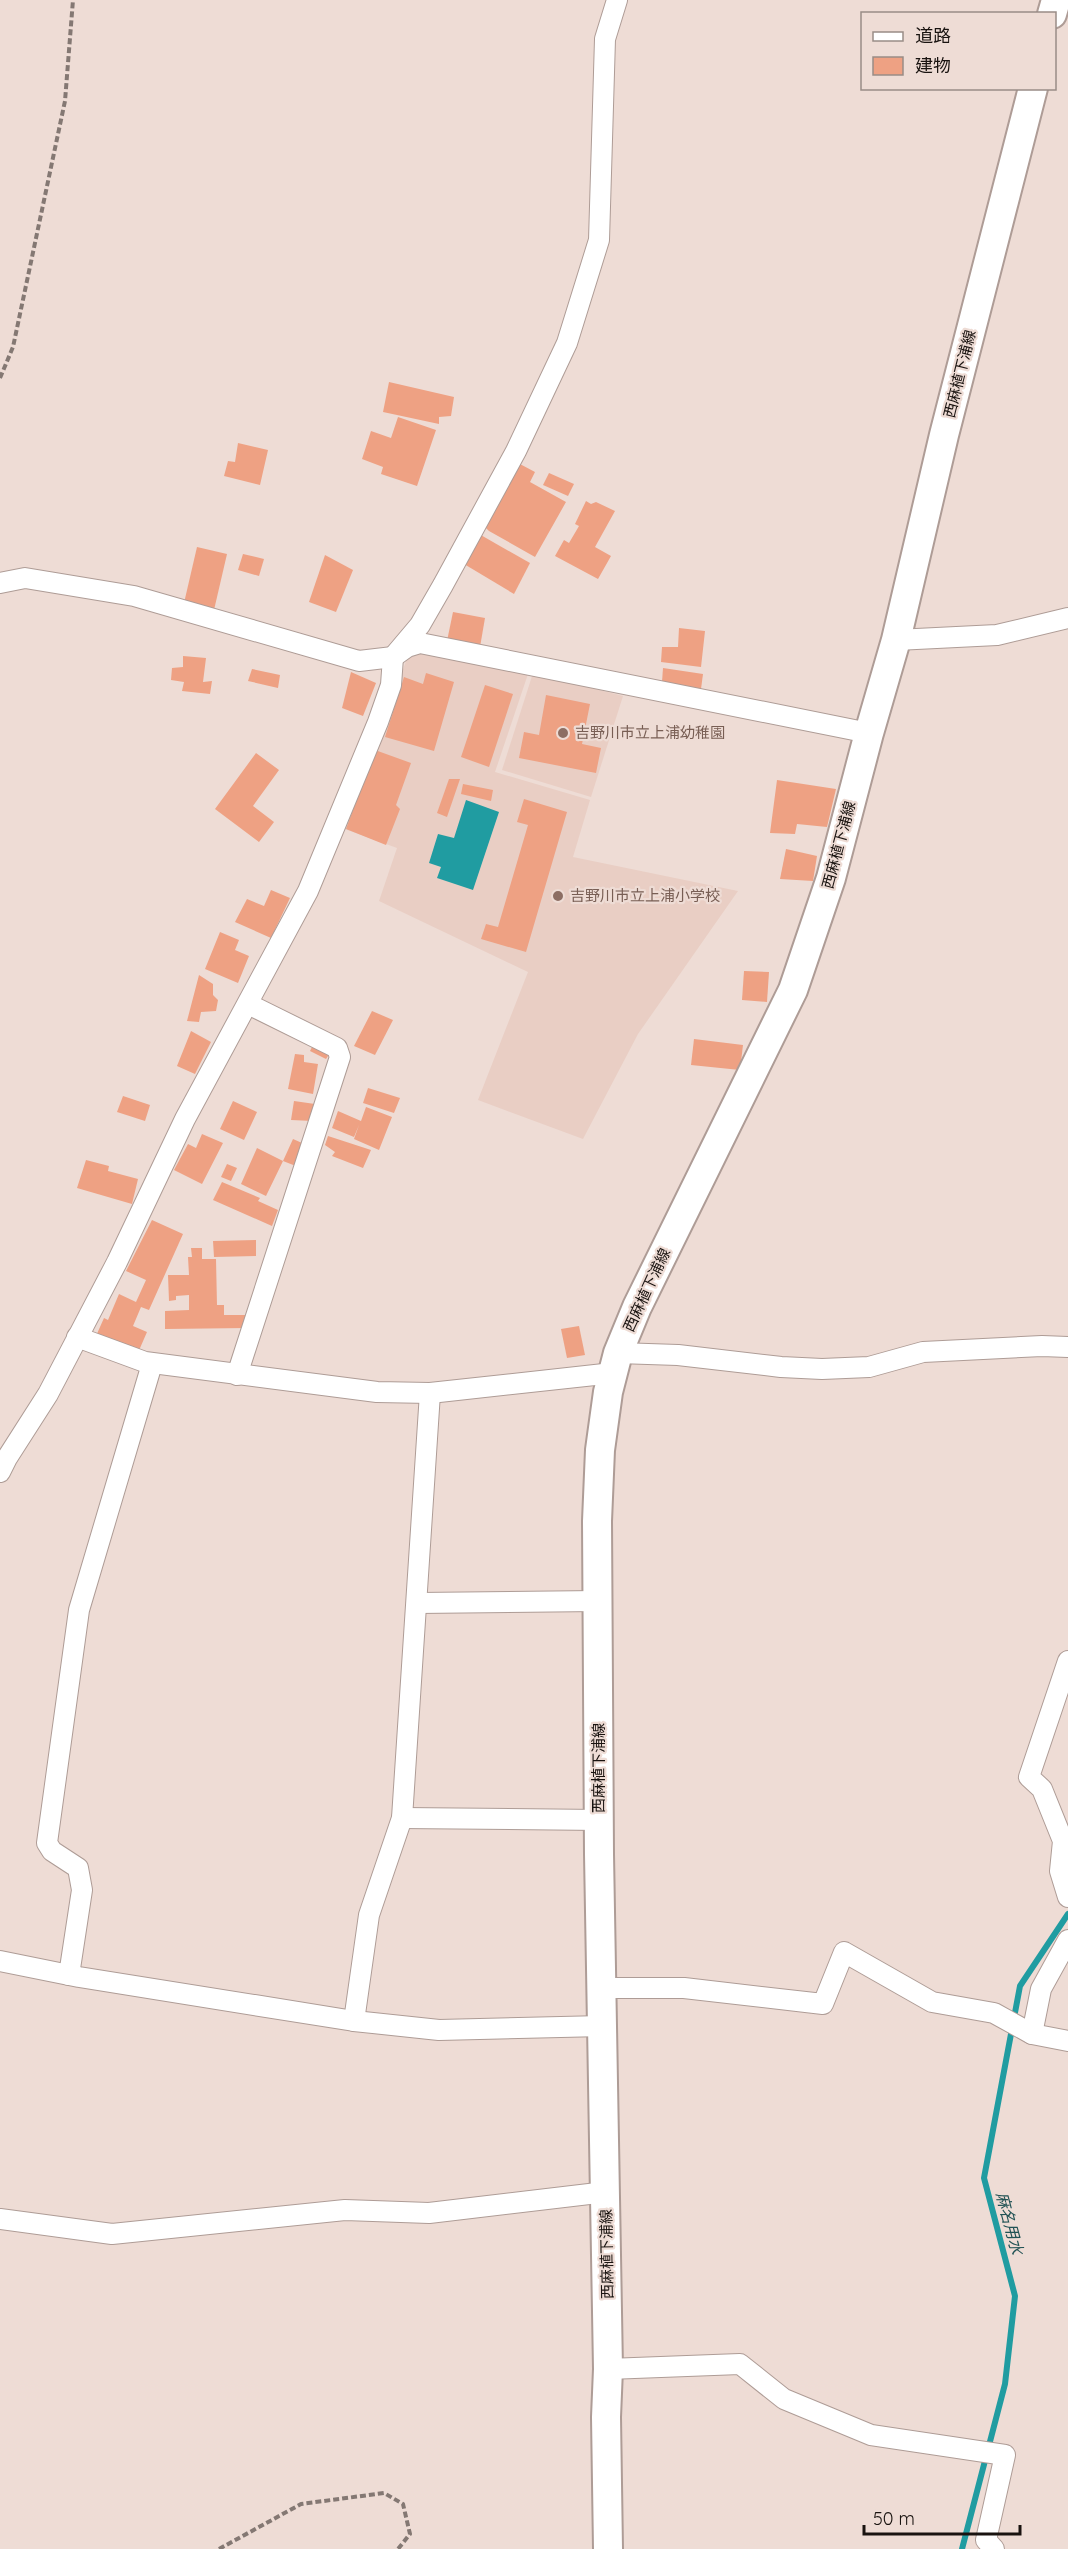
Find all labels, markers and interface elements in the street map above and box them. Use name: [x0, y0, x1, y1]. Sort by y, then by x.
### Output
legend: [861, 12, 1056, 90]
text: 道路: [915, 24, 951, 47]
text: 建物: [915, 54, 951, 77]
street label: 西麻植下浦線: [939, 328, 980, 420]
place label: 吉野川市立上浦幼稚園: [575, 723, 725, 742]
marker: 吉野川市立上浦幼稚園: [556, 726, 570, 740]
street label: 西麻植下浦線: [818, 799, 859, 891]
place label: 吉野川市立上浦小学校: [570, 886, 720, 905]
marker: 吉野川市立上浦小学校: [551, 889, 565, 903]
street label: 西麻植下浦線: [619, 1245, 674, 1335]
street label: 西麻植下浦線: [589, 1723, 608, 1813]
water label: 麻名用水: [992, 2189, 1028, 2258]
street label: 西麻植下浦線: [596, 2209, 617, 2299]
scale bar: [864, 2498, 1020, 2536]
text: 50 m: [873, 2507, 915, 2530]

